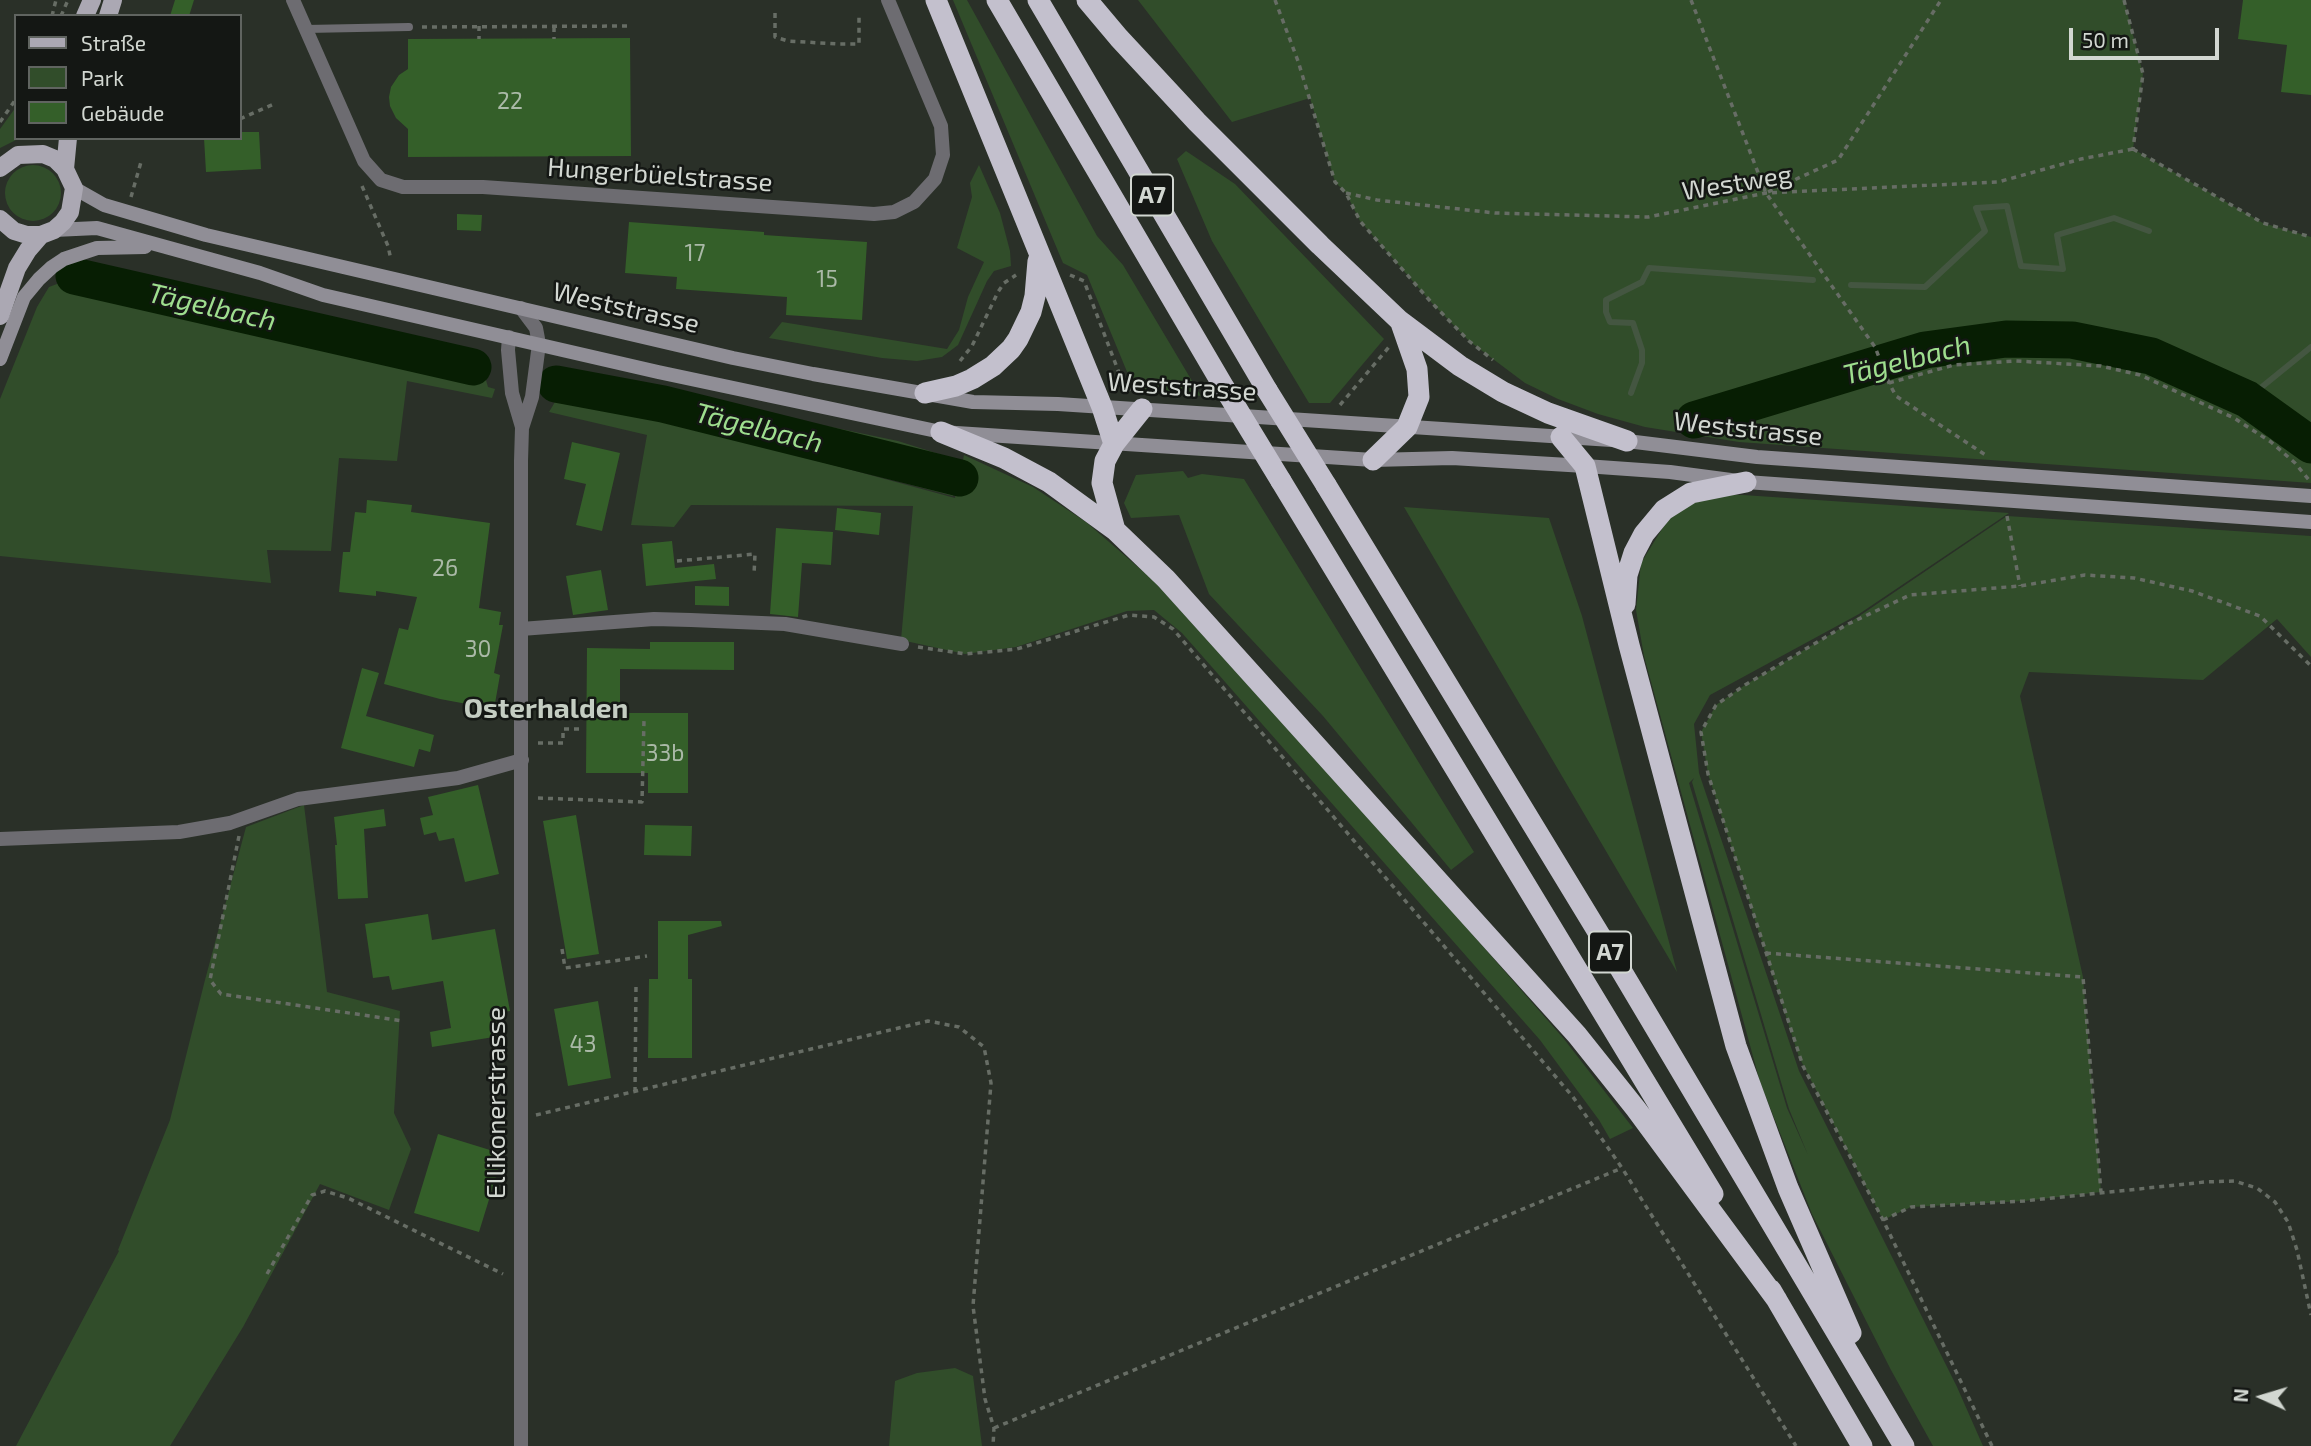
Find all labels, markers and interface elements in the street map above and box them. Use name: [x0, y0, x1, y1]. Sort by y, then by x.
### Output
legend: [14, 14, 242, 140]
scale bar: [2073, 14, 2224, 58]
text: 50 m: [2082, 27, 2129, 52]
text: Straße: [81, 30, 146, 55]
text: Park: [81, 65, 124, 90]
house number: 22: [497, 87, 523, 115]
text: Gebäude: [81, 100, 164, 125]
street label: Hungerbüelstrasse: [546, 152, 774, 198]
street label: Westweg: [1680, 159, 1794, 207]
road number: A7: [1131, 174, 1173, 216]
house number: 17: [685, 239, 705, 267]
house number: 15: [816, 265, 838, 293]
water label: Tägelbach: [145, 276, 279, 338]
street label: Weststrasse: [550, 276, 702, 340]
water label: Tägelbach: [1840, 328, 1974, 392]
street label: Weststrasse: [1106, 366, 1258, 408]
water label: Tägelbach: [692, 396, 826, 460]
street label: Weststrasse: [1672, 406, 1824, 452]
house number: 26: [432, 554, 458, 582]
house number: 30: [465, 635, 491, 663]
district label: Osterhalden: [464, 692, 628, 726]
house number: 33b: [646, 739, 684, 767]
road number: A7: [1589, 932, 1631, 972]
street label: Ellikonerstrasse: [480, 1007, 512, 1199]
house number: 43: [570, 1030, 596, 1058]
north arrow: [2227, 1362, 2297, 1432]
text: N: [2229, 1388, 2253, 1403]

